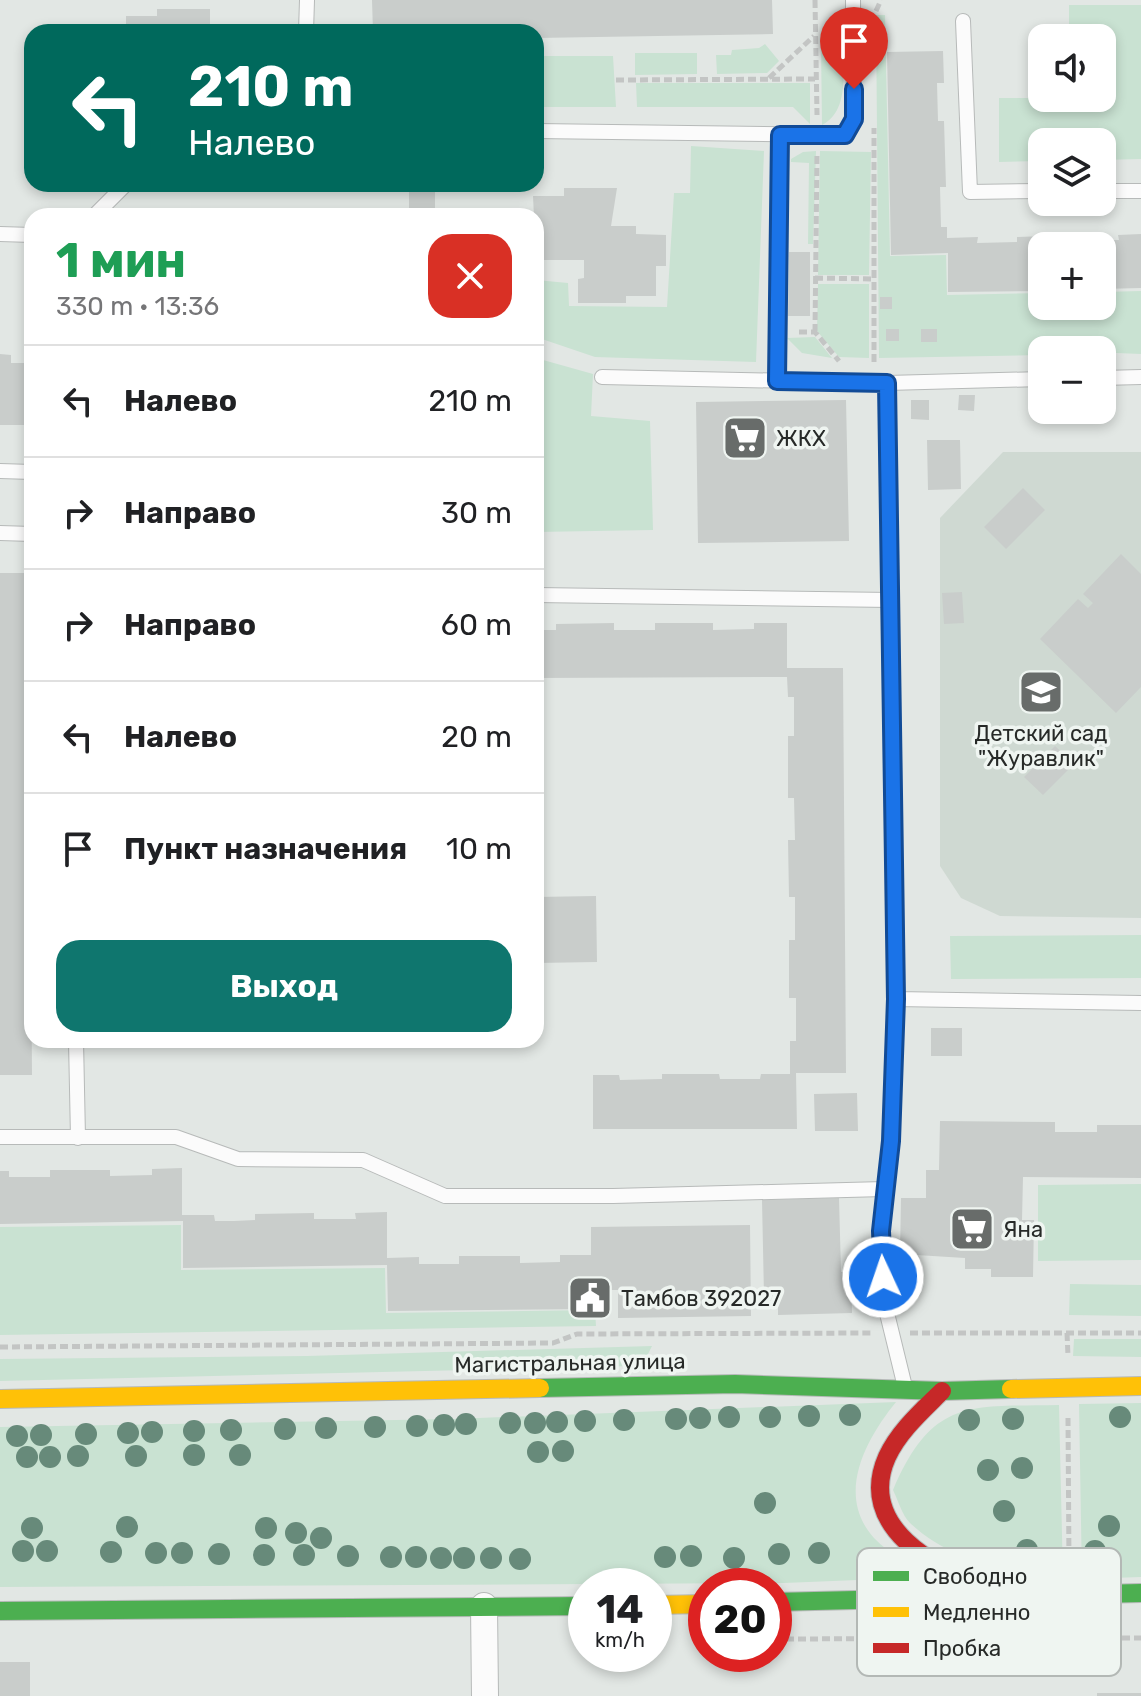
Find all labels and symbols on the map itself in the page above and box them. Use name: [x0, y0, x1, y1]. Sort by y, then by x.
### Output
pin: [820, 7, 888, 89]
supermarket icon: ЖКХ: [721, 414, 769, 462]
place label: ЖКХ: [776, 425, 826, 452]
school or university icon: Детский сад "Журавлик": [1017, 668, 1065, 716]
place label: Детский сад "Журавлик": [975, 720, 1107, 772]
supermarket icon: Яна: [948, 1205, 996, 1253]
place label: Яна: [1003, 1216, 1043, 1243]
position arrow: [841, 1235, 925, 1319]
public building icon: Тамбов 392027: [566, 1274, 614, 1322]
place label: Тамбов 392027: [621, 1285, 781, 1312]
street label: Магистральная улица: [454, 1347, 686, 1379]
legend: [857, 1548, 1121, 1676]
text: Свободно: [923, 1563, 1027, 1590]
speed limit sign: 20: [688, 1568, 792, 1672]
text: Медленно: [923, 1599, 1031, 1626]
text: Пробка: [923, 1635, 1001, 1662]

